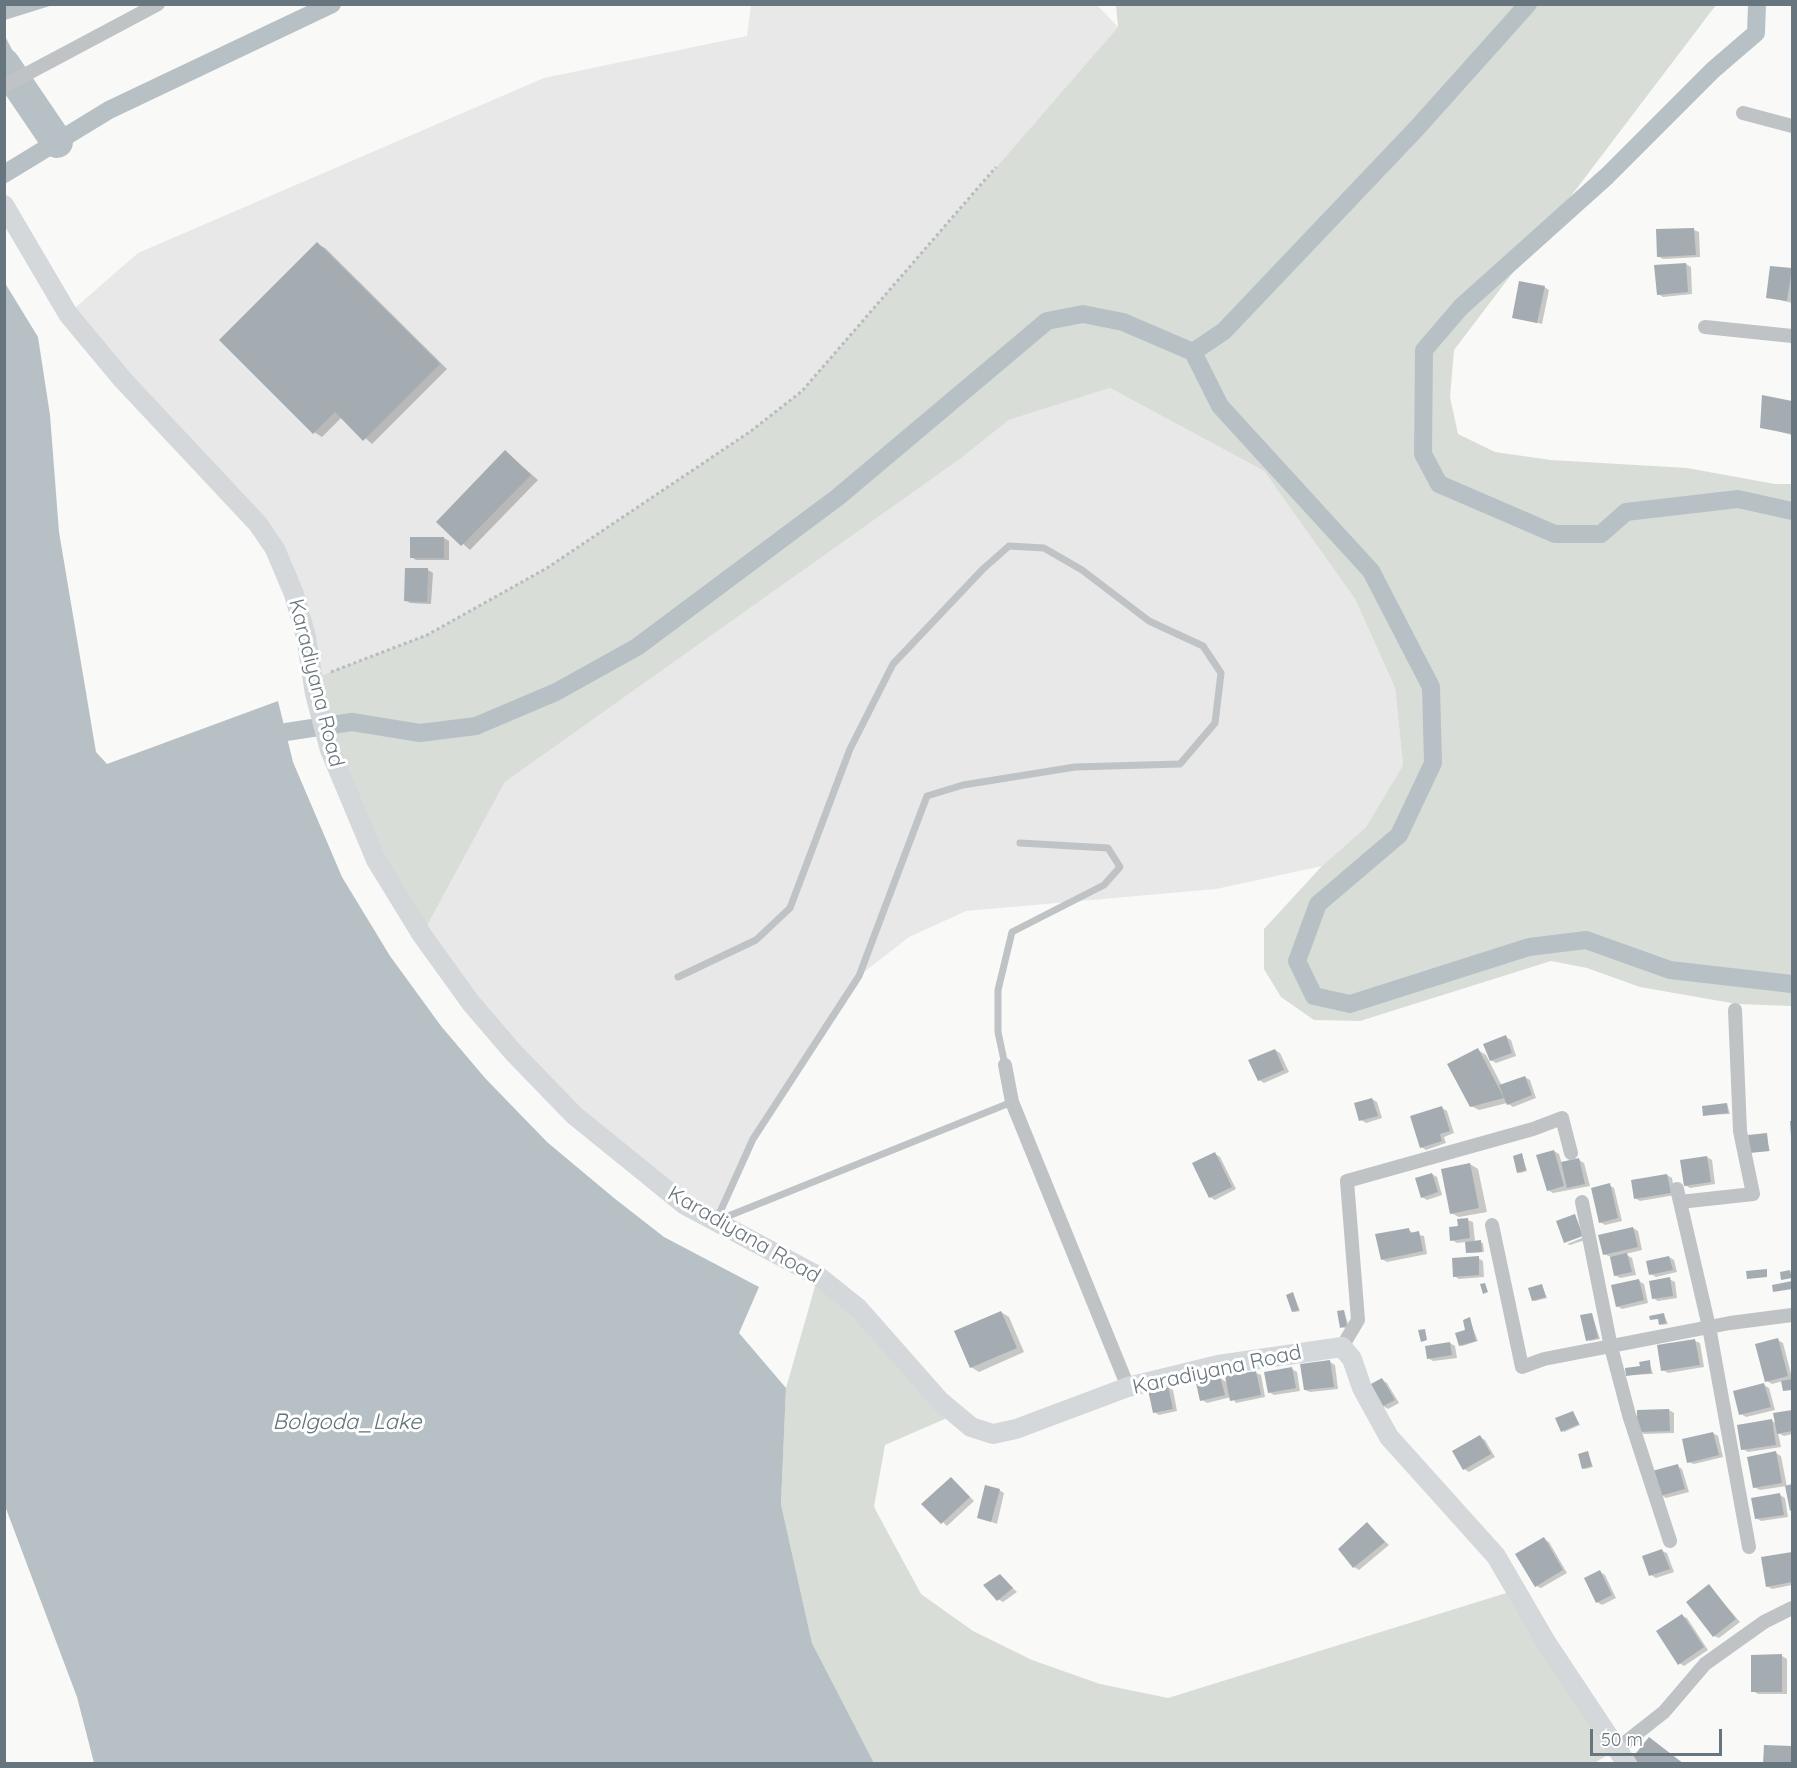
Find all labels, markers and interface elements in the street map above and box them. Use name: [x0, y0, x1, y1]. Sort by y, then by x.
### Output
street label: Karadiyana Road: [283, 596, 349, 770]
street label: Karadiyana Road: [663, 1181, 825, 1289]
street label: Karadiyana Road: [1130, 1340, 1304, 1400]
water label: Bolgoda_Lake: [272, 1409, 422, 1435]
scale bar: [1593, 1717, 1725, 1755]
text: 50 m: [1601, 1728, 1643, 1751]

